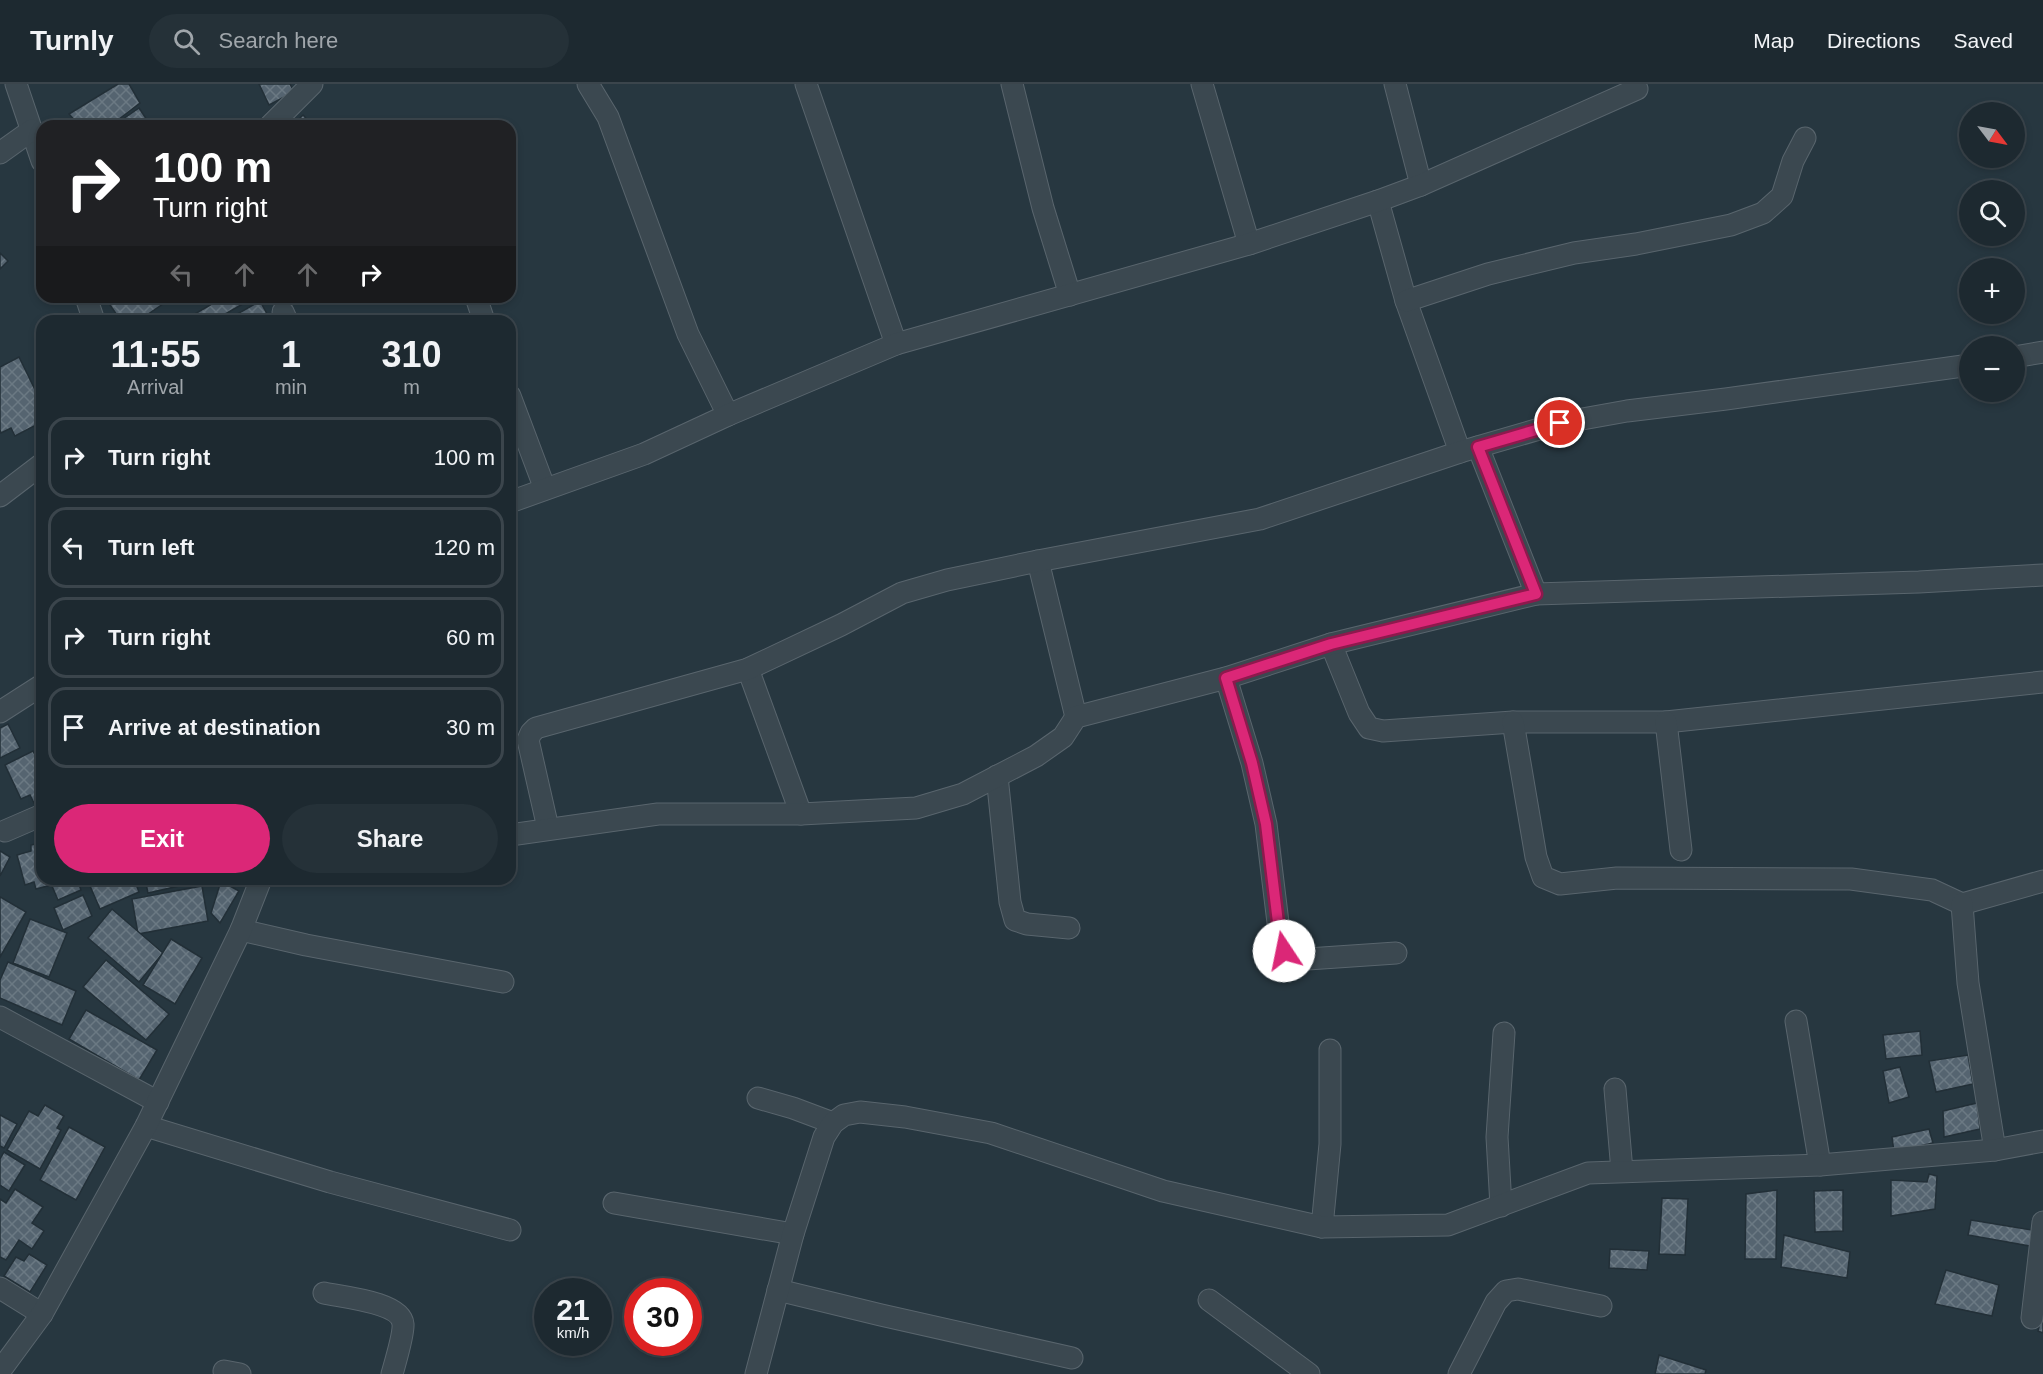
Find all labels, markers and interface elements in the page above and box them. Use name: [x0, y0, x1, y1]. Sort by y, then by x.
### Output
search box: [149, 14, 569, 68]
text: Turnly: [30, 25, 113, 56]
icon: search: [170, 25, 203, 58]
text: Search here: [218, 28, 338, 53]
text: Map: [1753, 29, 1794, 52]
text: Directions: [1827, 29, 1920, 52]
text: Saved: [1953, 29, 2013, 52]
north arrow: [1959, 102, 2025, 168]
map controls: [1959, 102, 2025, 402]
icon: right: [54, 144, 132, 222]
text: 100 m: [153, 144, 272, 191]
button: search: [1959, 180, 2025, 246]
text: Turn right: [153, 193, 268, 223]
icon: left: [165, 258, 198, 291]
icon: ahead: [228, 258, 261, 291]
icon: ahead: [291, 258, 324, 291]
icon: right: [354, 258, 387, 291]
button: +: [1959, 258, 2025, 324]
text: 11:55: [110, 334, 200, 375]
text: 1: [281, 334, 301, 375]
text: 310: [382, 334, 442, 375]
button: −: [1959, 336, 2025, 402]
text: Arrival: [127, 376, 184, 398]
text: min: [275, 376, 307, 398]
text: m: [403, 376, 420, 398]
pin: [1534, 397, 1585, 448]
icon: arrive: [1543, 406, 1576, 439]
icon: right: [57, 441, 90, 474]
text: Turn right: [108, 445, 210, 470]
text: 100 m: [434, 445, 495, 470]
icon: left: [57, 531, 90, 564]
text: Turn left: [108, 535, 194, 560]
text: 120 m: [434, 535, 495, 560]
icon: right: [57, 621, 90, 654]
text: Turn right: [108, 625, 210, 650]
text: 60 m: [446, 625, 495, 650]
icon: arrive: [57, 711, 90, 744]
text: Arrive at destination: [108, 715, 321, 740]
text: 30 m: [446, 715, 495, 740]
button: Exit: [54, 804, 270, 873]
button: Share: [282, 804, 498, 873]
position arrow: [1252, 919, 1316, 983]
speed limit sign: 30: [624, 1278, 702, 1356]
text: 21: [556, 1293, 590, 1326]
text: km/h: [557, 1324, 589, 1341]

